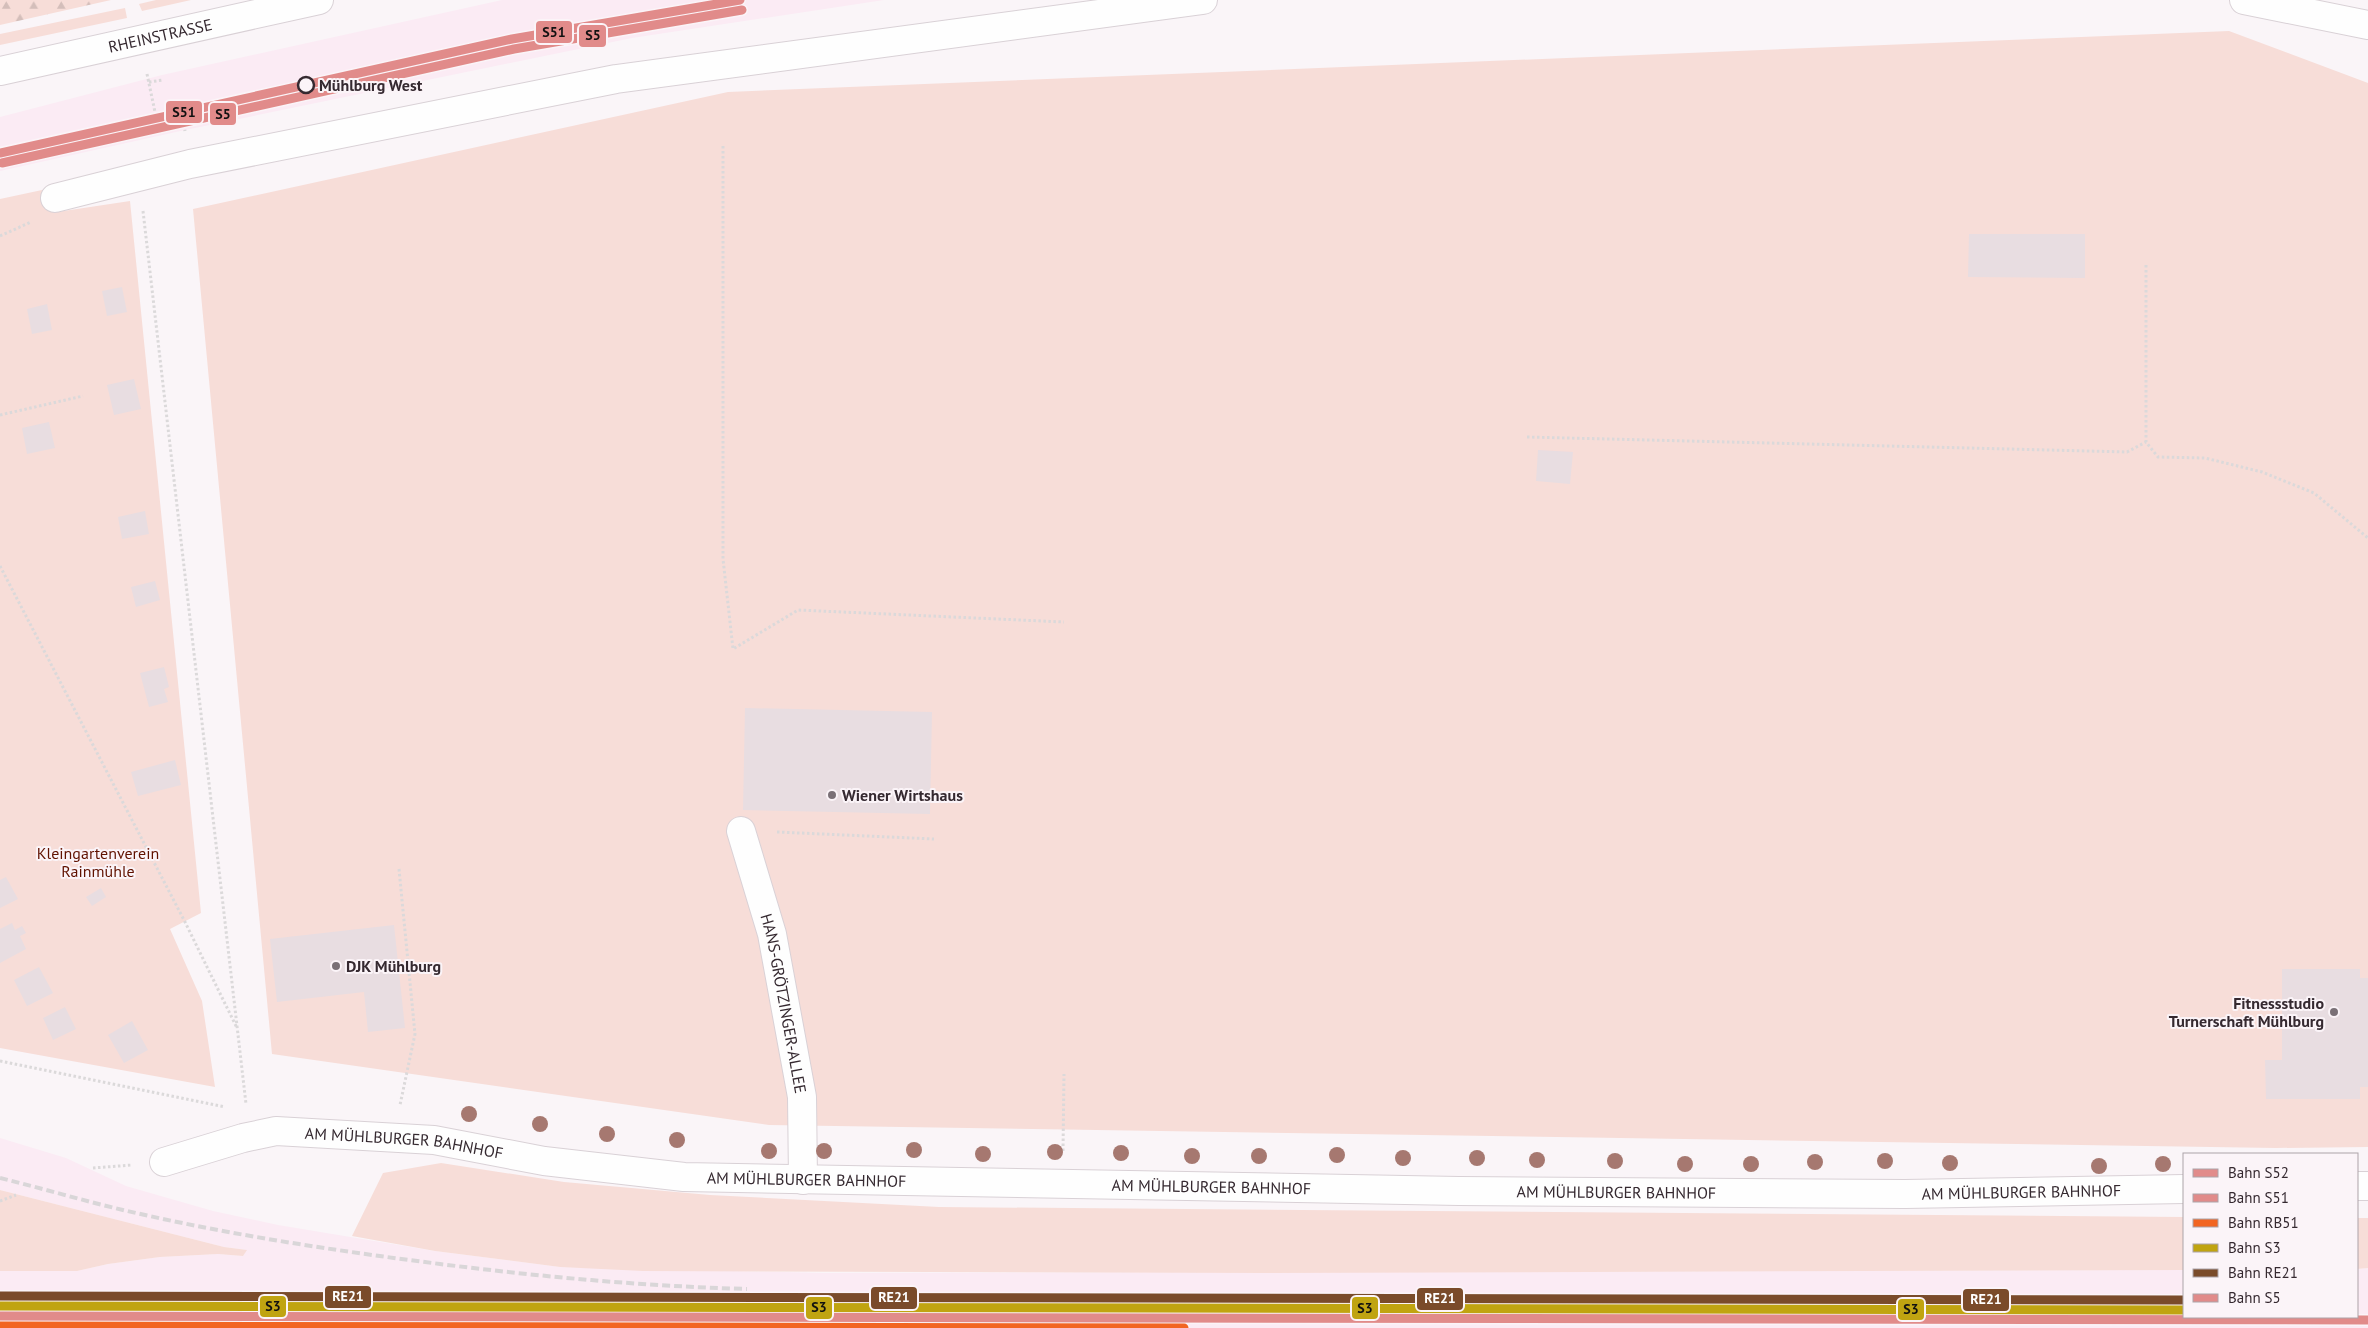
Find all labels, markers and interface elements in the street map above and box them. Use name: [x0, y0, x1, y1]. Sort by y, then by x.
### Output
street label: RHEINSTRASSE: [106, 14, 214, 57]
line badge: S51: [535, 20, 573, 44]
text: S51: [542, 23, 566, 41]
line badge: S5: [578, 24, 607, 48]
text: S5: [585, 26, 601, 44]
place label: Mühlburg West: [319, 75, 423, 95]
marker: Mühlburg West: [297, 76, 315, 94]
line badge: S51: [165, 100, 203, 124]
line badge: S5: [209, 102, 237, 126]
text: S51: [172, 103, 196, 121]
text: S5: [215, 105, 231, 123]
place label: Wiener Wirtshaus: [842, 785, 963, 805]
marker: Wiener Wirtshaus: [826, 789, 838, 801]
park label: Kleingartenverein Rainmühle: [37, 843, 159, 881]
street label: HANS-GRÖTZINGER-ALLEE: [756, 911, 811, 1095]
place label: DJK Mühlburg: [346, 956, 441, 976]
marker: DJK Mühlburg: [330, 960, 342, 972]
place label: Fitnessstudio Turnerschaft Mühlburg: [2169, 993, 2324, 1031]
marker: Fitnessstudio Turnerschaft Mühlburg: [2328, 1006, 2340, 1018]
street label: AM MÜHLBURGER BAHNHOF: [304, 1123, 505, 1163]
legend: [2183, 1153, 2358, 1318]
text: Bahn S52: [2228, 1163, 2289, 1182]
street label: AM MÜHLBURGER BAHNHOF: [707, 1167, 906, 1191]
street label: AM MÜHLBURGER BAHNHOF: [1112, 1175, 1311, 1198]
street label: AM MÜHLBURGER BAHNHOF: [1921, 1180, 2121, 1204]
street label: AM MÜHLBURGER BAHNHOF: [1517, 1181, 1716, 1203]
text: Bahn S51: [2228, 1188, 2289, 1207]
text: Bahn RB51: [2228, 1213, 2299, 1232]
text: Bahn S3: [2228, 1238, 2281, 1257]
text: Bahn RE21: [2228, 1263, 2298, 1282]
line badge: RE21: [324, 1285, 372, 1309]
line badge: RE21: [870, 1286, 918, 1310]
text: RE21: [332, 1287, 364, 1305]
line badge: RE21: [1416, 1287, 1464, 1311]
text: RE21: [878, 1288, 910, 1306]
line badge: RE21: [1962, 1288, 2010, 1312]
text: Bahn S5: [2228, 1288, 2281, 1307]
text: RE21: [1424, 1289, 1456, 1307]
text: RE21: [1970, 1290, 2002, 1308]
line badge: S3: [259, 1295, 287, 1318]
line badge: S3: [805, 1296, 833, 1320]
line badge: S3: [1351, 1296, 1379, 1320]
text: S3: [265, 1297, 281, 1315]
text: S3: [811, 1298, 827, 1316]
line badge: S3: [1897, 1298, 1925, 1321]
text: S3: [1357, 1299, 1373, 1317]
text: S3: [1903, 1300, 1919, 1318]

